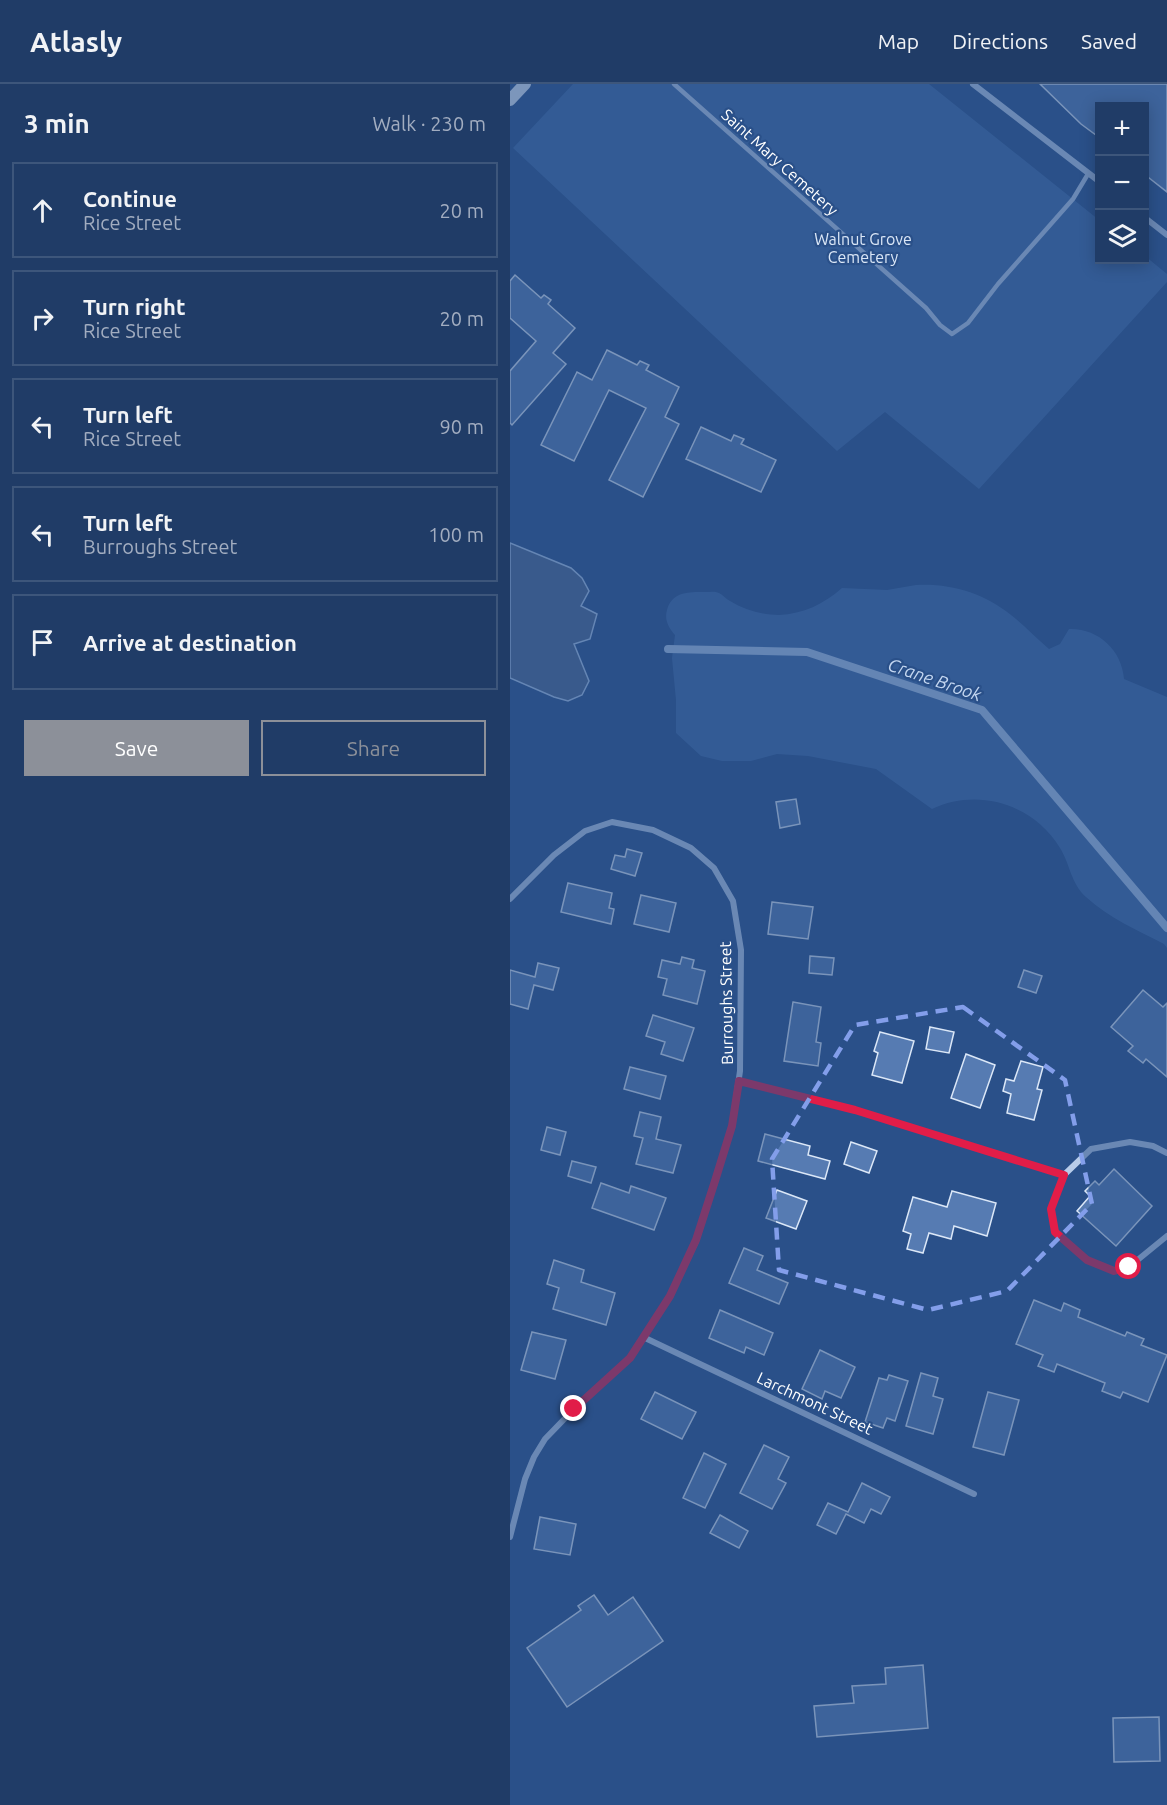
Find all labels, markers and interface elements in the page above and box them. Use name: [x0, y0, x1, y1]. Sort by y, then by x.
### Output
text: Atlasly: [30, 26, 122, 57]
text: Map: [878, 29, 919, 53]
text: Directions: [952, 29, 1048, 53]
text: Saved: [1081, 29, 1137, 53]
map controls: [1095, 102, 1149, 264]
button: +: [1095, 102, 1149, 156]
street label: Saint Mary Cemetery: [718, 105, 842, 219]
text: 3 min: [24, 109, 90, 138]
text: Walk · 230 m: [373, 112, 486, 135]
button: −: [1095, 156, 1149, 210]
text: Continue: [83, 186, 177, 211]
icon: ahead: [26, 194, 59, 227]
text: 20 m: [440, 199, 484, 222]
button: layers: [1095, 210, 1149, 264]
text: Rice Street: [83, 211, 181, 234]
park label: Walnut Grove Cemetery: [814, 230, 912, 266]
text: Turn right: [83, 294, 185, 319]
icon: right: [26, 302, 59, 335]
text: 20 m: [440, 307, 484, 330]
text: Rice Street: [83, 319, 181, 342]
text: Turn left: [83, 402, 173, 427]
icon: left: [26, 410, 59, 443]
text: 90 m: [440, 415, 484, 438]
text: Rice Street: [83, 427, 181, 450]
text: Turn left: [83, 510, 173, 535]
icon: left: [26, 518, 59, 551]
text: 100 m: [428, 523, 484, 546]
text: Burroughs Street: [83, 535, 237, 558]
icon: arrive: [26, 626, 59, 659]
text: Arrive at destination: [83, 630, 297, 655]
water label: Crane Brook: [886, 654, 985, 705]
button: Save: [24, 720, 249, 776]
button: Share: [261, 720, 486, 776]
street label: Burroughs Street: [716, 940, 736, 1065]
route start: [1115, 1253, 1141, 1279]
street label: Larchmont Street: [754, 1368, 877, 1438]
route end: [560, 1395, 586, 1421]

